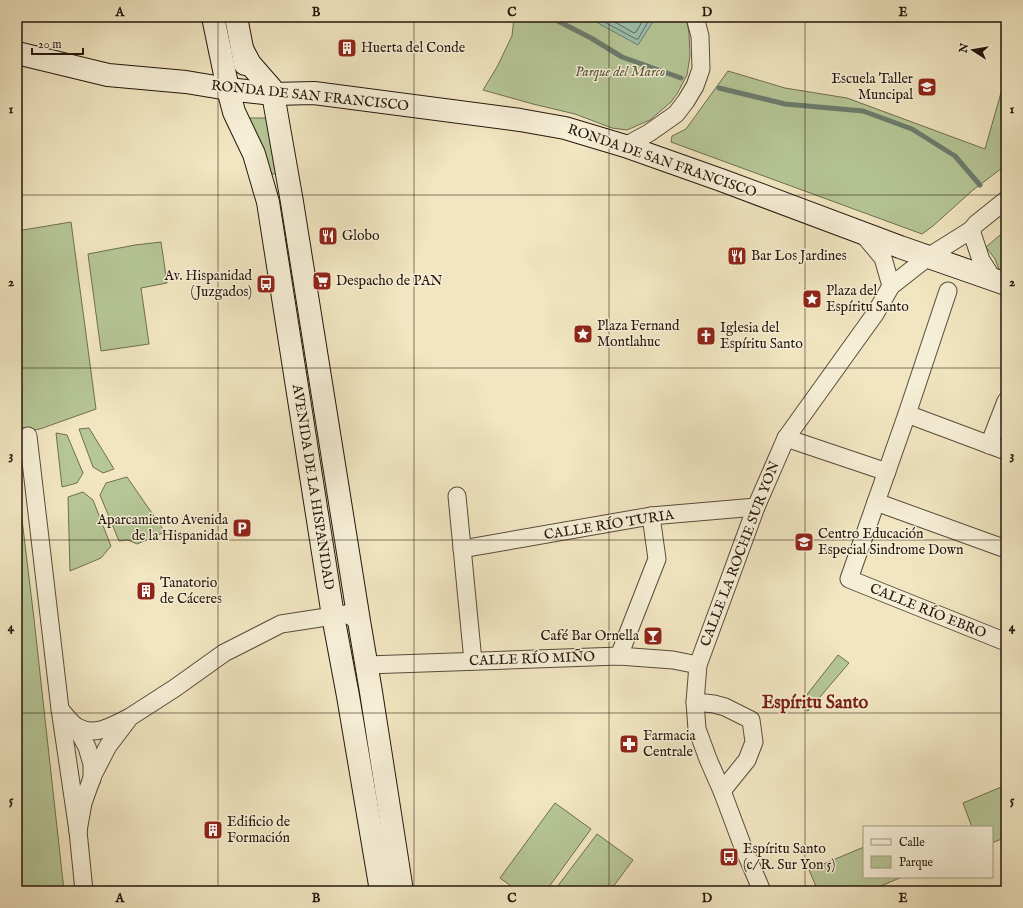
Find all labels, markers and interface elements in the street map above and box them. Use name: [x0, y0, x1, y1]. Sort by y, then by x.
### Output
text: A: [115, 4, 126, 21]
text: B: [312, 4, 321, 21]
text: C: [507, 4, 517, 21]
text: D: [702, 4, 713, 21]
text: E: [898, 4, 908, 21]
scale bar: [32, 30, 83, 56]
north arrow: [953, 30, 993, 70]
text: 20 m: [38, 37, 61, 52]
building icon: Huerta del Conde: [336, 37, 358, 59]
place label: Huerta del Conde: [361, 39, 466, 57]
text: N: [956, 42, 972, 55]
park label: Parque del Marco: [575, 63, 665, 81]
place label: Escuela Taller Muncipal: [831, 70, 913, 104]
school or university icon: Escuela Taller Muncipal: [916, 76, 938, 98]
street label: RONDA DE SAN FRANCISCO: [210, 77, 410, 115]
text: 1: [9, 101, 14, 118]
text: 1: [1010, 101, 1015, 118]
street label: RONDA DE SAN FRANCISCO: [565, 120, 759, 202]
restaurant icon: Globo: [317, 225, 339, 247]
place label: Globo: [342, 227, 380, 245]
restaurant icon: Bar Los Jardines: [726, 245, 748, 267]
place label: Bar Los Jardines: [751, 247, 847, 265]
place label: Av. Hispanidad (Juzgados): [164, 267, 253, 301]
supermarket icon: Despacho de PAN: [311, 270, 333, 292]
place label: Despacho de PAN: [336, 272, 442, 290]
bus stop icon: Av. Hispanidad (Juzgados): [255, 273, 277, 295]
text: 2: [8, 274, 14, 291]
text: 2: [1009, 274, 1015, 291]
place label: Plaza del Espíritu Santo: [826, 282, 909, 316]
place icon: Plaza del Espíritu Santo: [801, 288, 823, 310]
place label: Plaza Fernand Montlahuc: [597, 317, 680, 351]
place label: Iglesia del Espíritu Santo: [720, 319, 803, 353]
place icon: Plaza Fernand Montlahuc: [572, 323, 594, 345]
church icon: Iglesia del Espíritu Santo: [695, 325, 717, 347]
street label: AVENIDA DE LA HISPANIDAD: [288, 382, 338, 591]
text: 3: [9, 447, 14, 464]
text: 3: [1010, 447, 1015, 464]
street label: CALLE LA ROCHE SUR YON: [696, 459, 784, 649]
street label: CALLE RÍO TURIA: [543, 505, 676, 544]
place label: Aparcamiento Avenida de la Hispanidad: [97, 511, 229, 545]
parking icon: Aparcamiento Avenida de la Hispanidad: [231, 517, 253, 539]
place label: Centro Educación Especial Sindrome Down: [818, 525, 964, 559]
school or university icon: Centro Educación Especial Sindrome Down: [793, 531, 815, 553]
place label: Tanatorio de Cáceres: [160, 574, 222, 608]
street label: CALLE RÍO EBRO: [867, 579, 990, 643]
building icon: Tanatorio de Cáceres: [135, 580, 157, 602]
text: 4: [8, 619, 15, 636]
text: 4: [1009, 619, 1016, 636]
bar icon: Café Bar Ornella: [642, 625, 664, 647]
place label: Café Bar Ornella: [541, 627, 640, 645]
street label: CALLE RÍO MIÑO: [469, 647, 596, 670]
district label: Espíritu Santo: [762, 692, 869, 715]
place label: Farmacia Centrale: [643, 727, 696, 761]
pharmacy icon: Farmacia Centrale: [618, 733, 640, 755]
text: 5: [9, 792, 14, 809]
text: 5: [1010, 792, 1015, 809]
place label: Edificio de Formación: [227, 813, 291, 847]
building icon: Edificio de Formación: [202, 819, 224, 841]
legend: [863, 826, 993, 878]
text: Calle: [899, 835, 925, 850]
place label: Espíritu Santo (c/ R. Sur Yon 5): [743, 840, 835, 874]
bus stop icon: Espíritu Santo (c/ R. Sur Yon 5): [718, 846, 740, 868]
text: Parque: [899, 855, 934, 871]
text: A: [115, 890, 126, 907]
text: B: [312, 890, 321, 907]
text: C: [507, 890, 517, 907]
text: D: [702, 890, 713, 907]
text: E: [898, 890, 908, 907]

